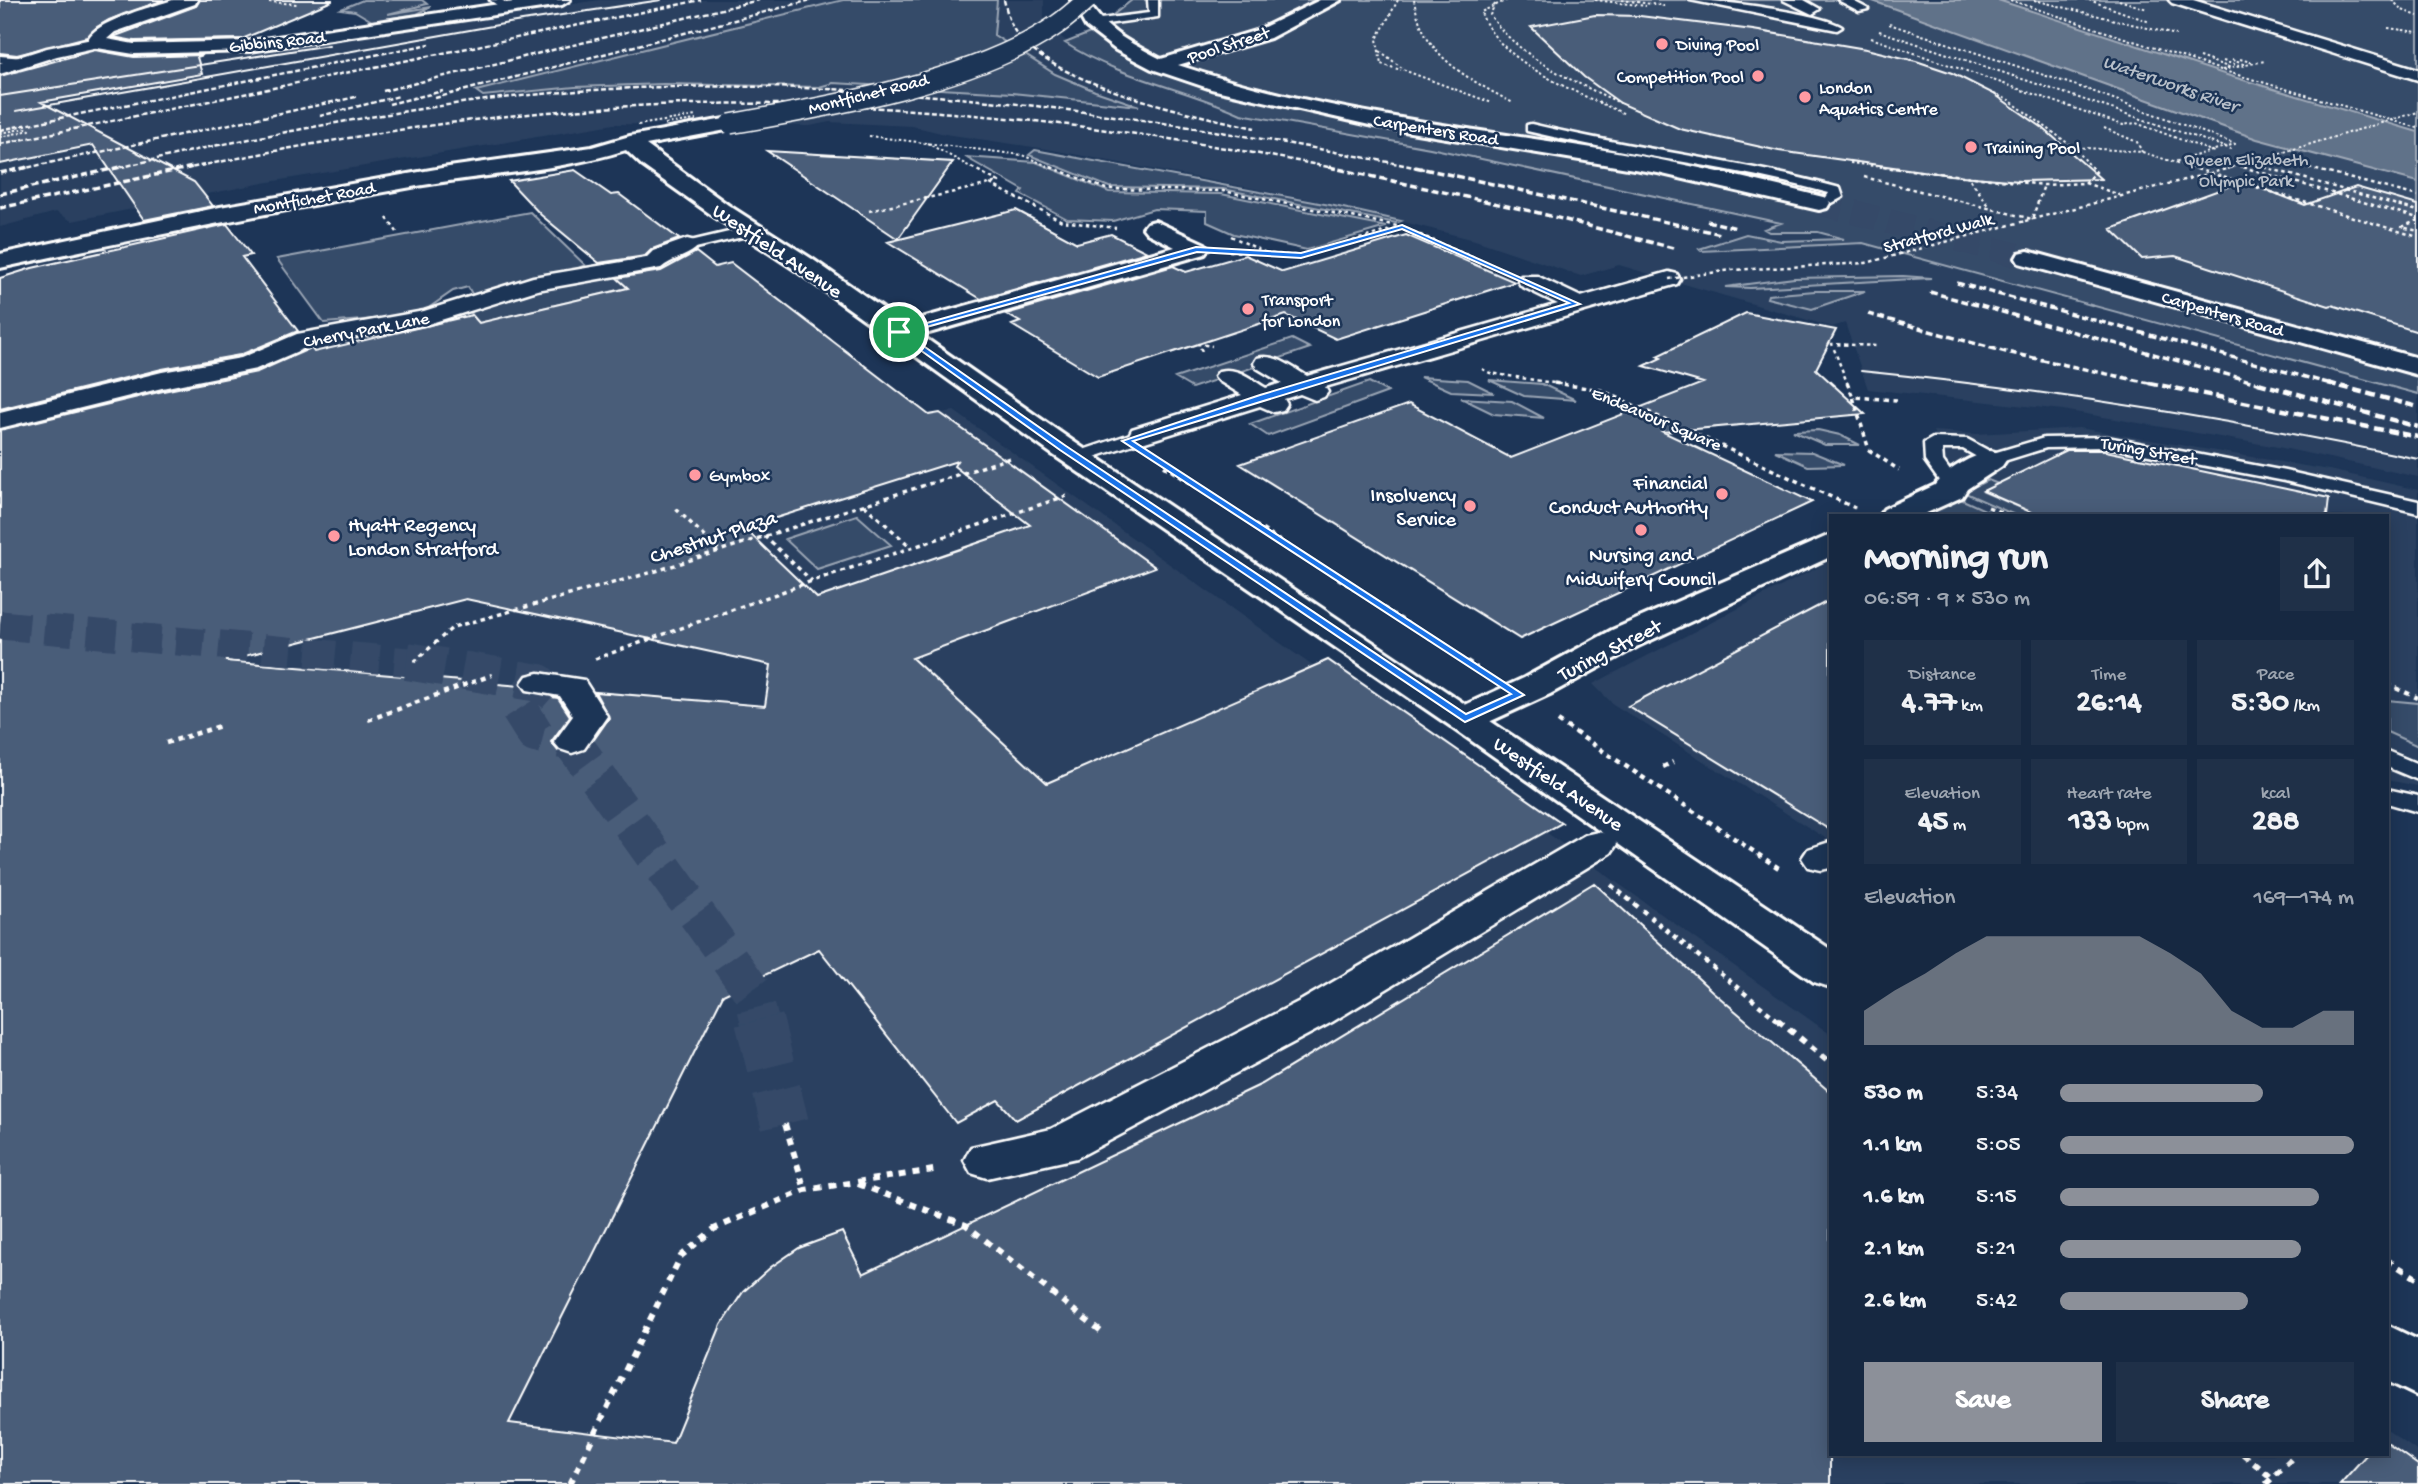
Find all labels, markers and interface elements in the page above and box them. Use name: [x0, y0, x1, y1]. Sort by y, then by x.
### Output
street label: Pool Street: [1184, 23, 1274, 70]
street label: Gibbins Road: [228, 28, 328, 59]
marker: Diving Pool: [1654, 36, 1670, 52]
place label: Diving Pool: [1675, 36, 1759, 57]
water label: Waterworks River: [2099, 51, 2244, 121]
place label: Competition Pool: [1617, 68, 1744, 89]
marker: Competition Pool: [1750, 68, 1766, 84]
street label: Montfichet Road: [806, 70, 932, 121]
place label: London Aquatics Centre: [1819, 79, 1938, 121]
marker: London Aquatics Centre: [1797, 89, 1813, 105]
street label: Carpenters Road: [1372, 111, 1501, 152]
marker: Training Pool: [1963, 139, 1979, 155]
place label: Training Pool: [1984, 139, 2080, 160]
park label: Queen Elizabeth Olympic Park: [2184, 151, 2309, 193]
street label: Montfichet Road: [252, 178, 378, 220]
street label: Westfield Avenue: [706, 200, 847, 306]
street label: Stratford Walk: [1881, 209, 1998, 259]
street label: Carpenters Road: [2159, 288, 2287, 343]
place label: Transport for London: [1261, 291, 1341, 333]
marker: Transport for London: [1240, 301, 1256, 317]
pin: [869, 302, 929, 362]
street label: Cherry Park Lane: [302, 309, 432, 354]
icon: arrive: [880, 313, 918, 351]
street label: Endeavour Square: [1588, 383, 1725, 457]
street label: Turing Street: [2098, 434, 2200, 471]
marker: Gymbox: [687, 467, 703, 483]
place label: Gymbox: [709, 467, 771, 488]
place label: Financial Conduct Authority: [1549, 473, 1708, 522]
place label: Insolvency Service: [1370, 485, 1457, 534]
marker: Financial Conduct Authority: [1714, 486, 1730, 502]
marker: Insolvency Service: [1462, 498, 1478, 514]
street label: Chestnut Plaza: [647, 507, 782, 572]
place label: Hyatt Regency London Stratford: [348, 515, 499, 564]
marker: Nursing and Midwifery Council: [1633, 522, 1649, 538]
marker: Hyatt Regency London Stratford: [326, 528, 342, 544]
button: share: [2280, 537, 2354, 611]
text: Morning run: [1864, 538, 2048, 582]
place label: Nursing and Midwifery Council: [1566, 545, 1716, 594]
text: 06:59 · 9 × 530 m: [1864, 586, 2030, 613]
street label: Turing Street: [1554, 614, 1669, 689]
text: Distance: [1909, 664, 1976, 687]
text: Time: [2092, 664, 2126, 687]
text: Pace: [2257, 664, 2294, 687]
text: 4.77: [1902, 687, 1957, 722]
text: 26:14: [2076, 687, 2142, 722]
text: 5:30: [2231, 687, 2289, 722]
text: km: [1957, 695, 1983, 718]
text: /km: [2289, 695, 2320, 718]
street label: Westfield Avenue: [1487, 733, 1628, 839]
text: Elevation: [1905, 783, 1980, 806]
text: Heart rate: [2066, 783, 2152, 806]
text: kcal: [2261, 783, 2291, 806]
text: 45: [1918, 806, 1948, 841]
text: 133: [2069, 806, 2112, 841]
text: 288: [2252, 806, 2299, 841]
text: m: [1948, 814, 1966, 837]
text: bpm: [2112, 814, 2149, 837]
text: Elevation: [1864, 885, 1955, 912]
text: 169–174 m: [2254, 885, 2354, 912]
text: 530 m: [1864, 1080, 1923, 1107]
text: 5:34: [1976, 1080, 2018, 1107]
text: 1.1 km: [1864, 1132, 1922, 1159]
text: 5:05: [1976, 1132, 2020, 1159]
text: 1.6 km: [1864, 1184, 1924, 1211]
text: 5:15: [1976, 1184, 2017, 1211]
text: 2.1 km: [1864, 1236, 1924, 1263]
text: 5:21: [1976, 1236, 2016, 1263]
text: 2.6 km: [1864, 1288, 1926, 1315]
text: 5:42: [1976, 1288, 2017, 1315]
button: Save: [1864, 1362, 2102, 1442]
button: Share: [2116, 1362, 2354, 1442]

